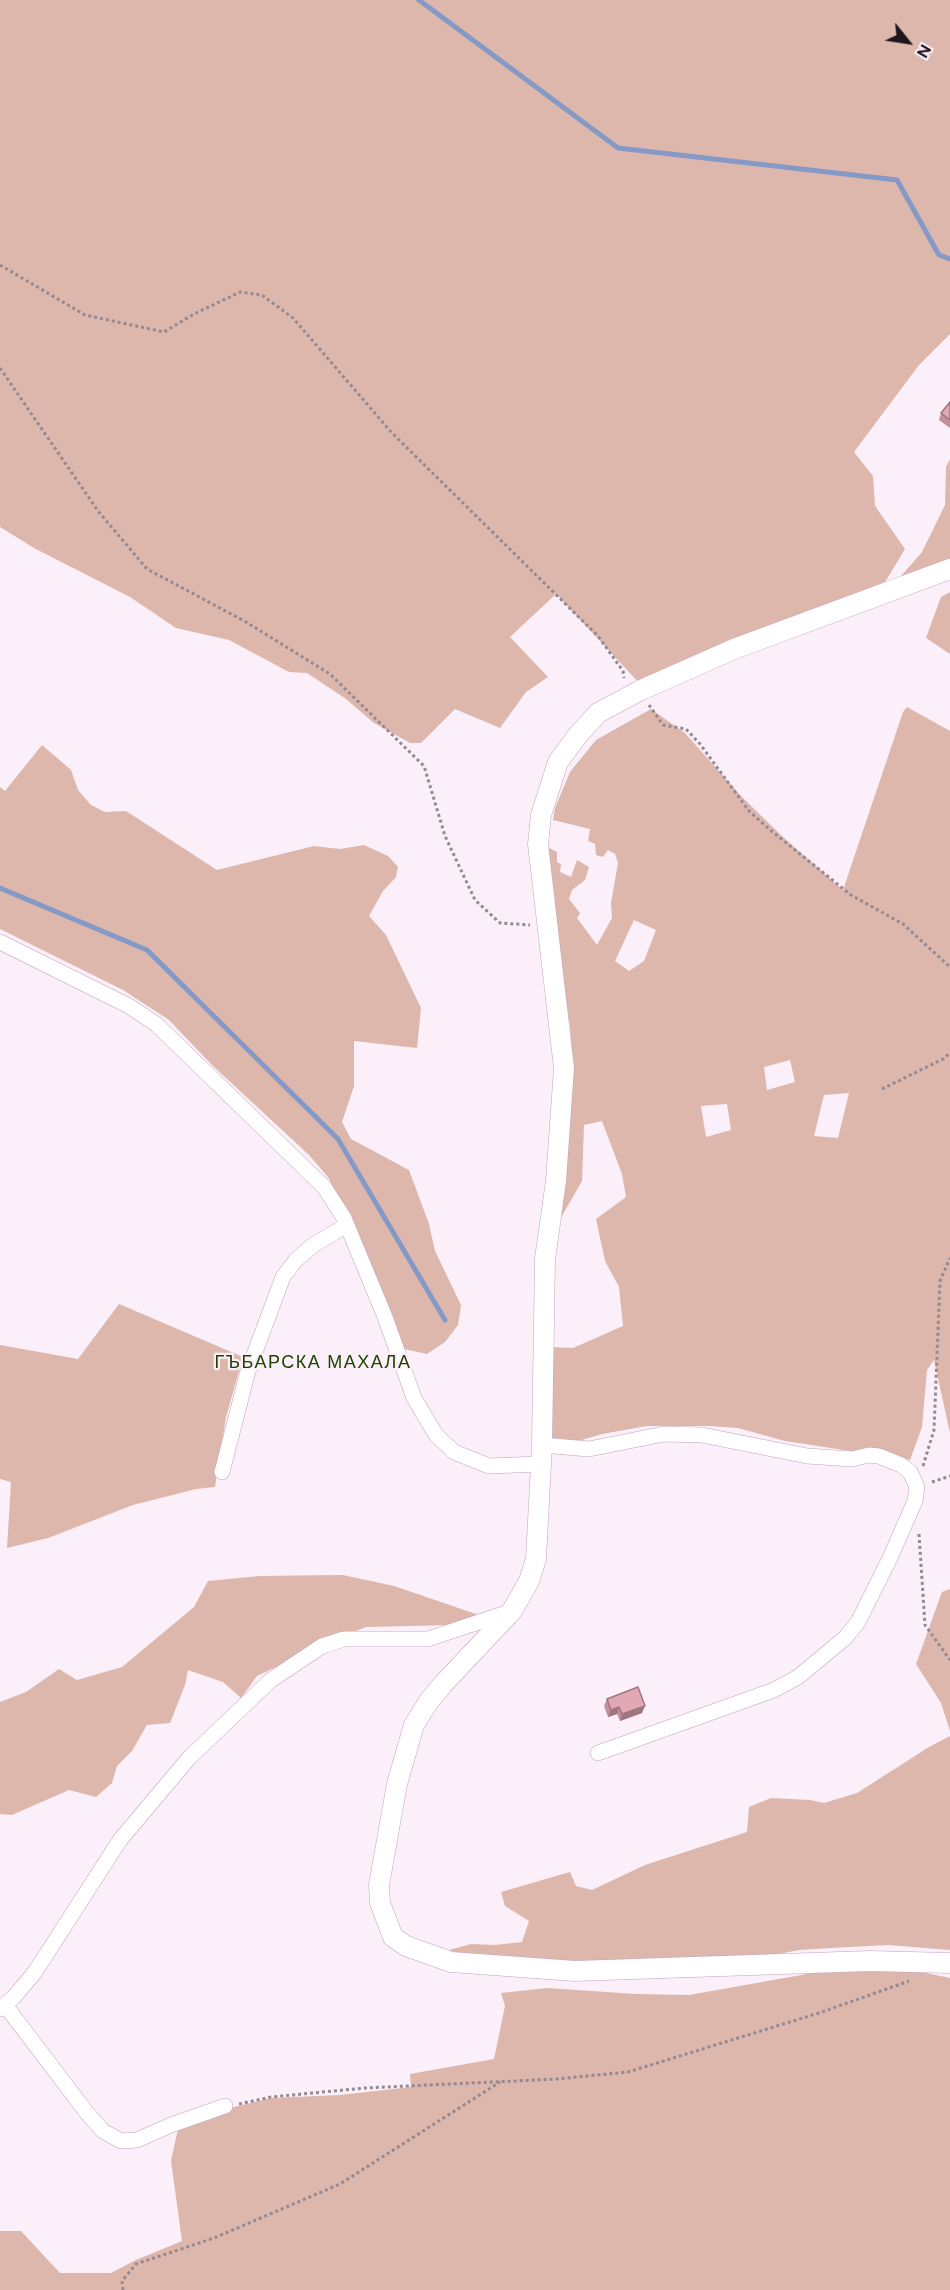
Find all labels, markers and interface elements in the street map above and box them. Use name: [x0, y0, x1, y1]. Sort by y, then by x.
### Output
north arrow: [878, 12, 938, 72]
text: N: [913, 41, 935, 61]
district label: ГЪБАРСКА МАХАЛА: [215, 1352, 411, 1374]

